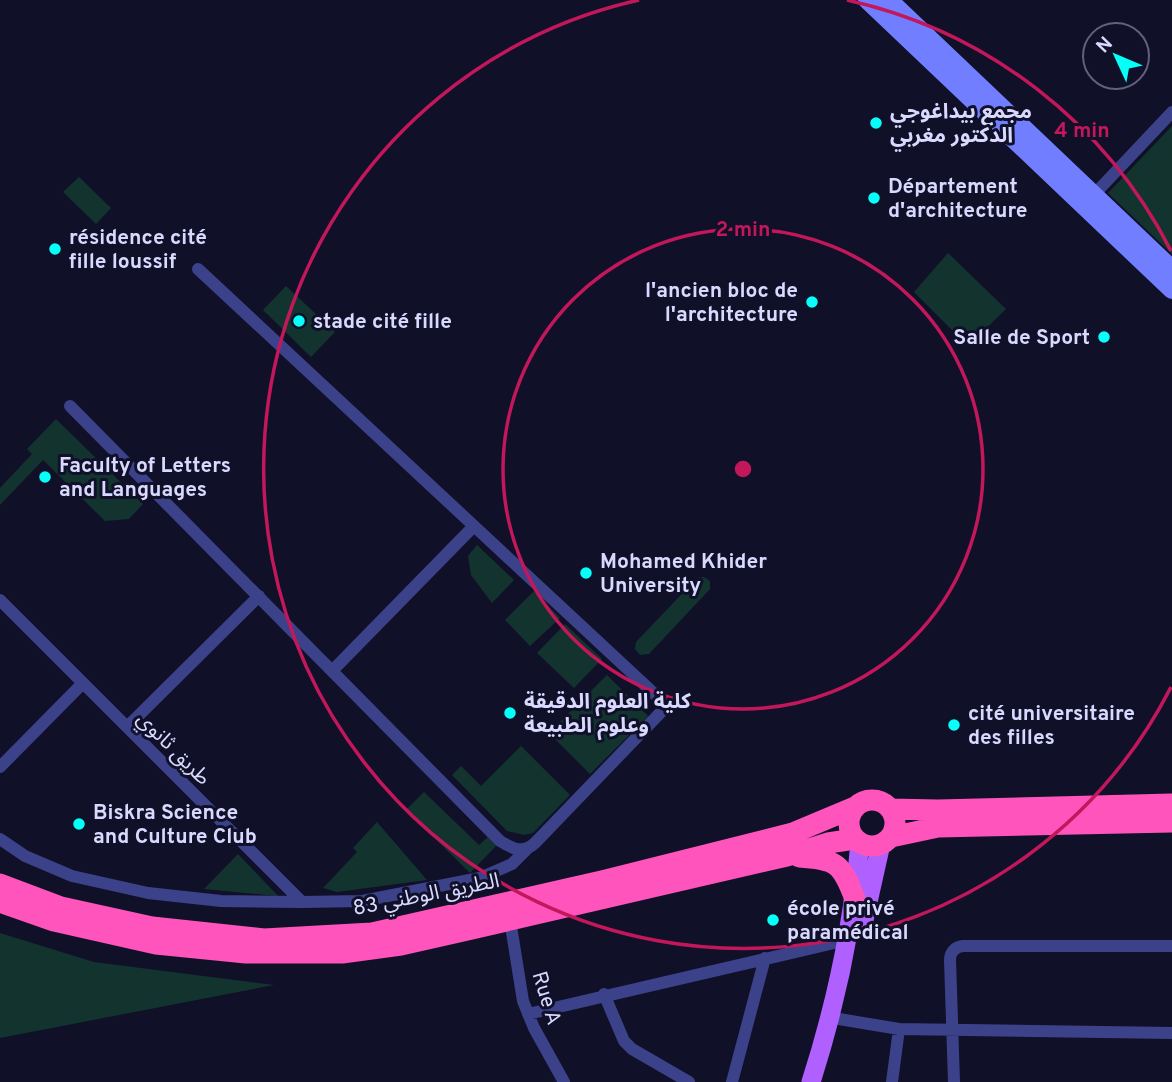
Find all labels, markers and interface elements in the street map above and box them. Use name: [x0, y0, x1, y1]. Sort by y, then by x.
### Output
north arrow: [1081, 21, 1151, 91]
text: N: [1092, 32, 1119, 59]
place label: مجمع بيداغوجي الدكتور مغربي: [890, 99, 1032, 152]
marker: مجمع بيداغوجي الدكتور مغربي: [868, 115, 884, 131]
text: 4 min: [1054, 118, 1110, 145]
place label: Département d'architecture: [888, 174, 1027, 225]
marker: Département d'architecture: [866, 190, 882, 206]
text: 2 min: [716, 217, 770, 244]
place label: résidence cité fille loussif: [69, 225, 207, 276]
marker: résidence cité fille loussif: [47, 241, 63, 257]
place label: l'ancien bloc de l'architecture: [645, 278, 798, 329]
marker: l'ancien bloc de l'architecture: [804, 294, 820, 310]
place label: stade cité fille: [313, 309, 452, 336]
marker: stade cité fille: [291, 313, 307, 329]
place label: Salle de Sport: [953, 325, 1090, 352]
marker: Salle de Sport: [1096, 329, 1112, 345]
place label: Faculty of Letters and Languages: [59, 453, 231, 504]
centre of rings: [731, 457, 755, 481]
marker: Faculty of Letters and Languages: [37, 469, 53, 485]
place label: Mohamed Khider University: [600, 549, 767, 600]
marker: Mohamed Khider University: [578, 565, 594, 581]
place label: كلية العلوم الدقيقة وعلوم الطبيعة: [524, 689, 691, 741]
place label: cité universitaire des filles: [968, 701, 1135, 752]
marker: كلية العلوم الدقيقة وعلوم الطبيعة: [502, 705, 518, 721]
street label: طريق ثانوي: [130, 706, 216, 792]
marker: cité universitaire des filles: [946, 717, 962, 733]
place label: Biskra Science and Culture Club: [93, 800, 257, 851]
marker: Biskra Science and Culture Club: [71, 816, 87, 832]
street label: الطريق الوطني 83: [351, 868, 502, 924]
place label: école privé paramédical: [787, 896, 909, 947]
marker: école privé paramédical: [765, 912, 781, 928]
street label: Rue A: [525, 968, 567, 1029]

